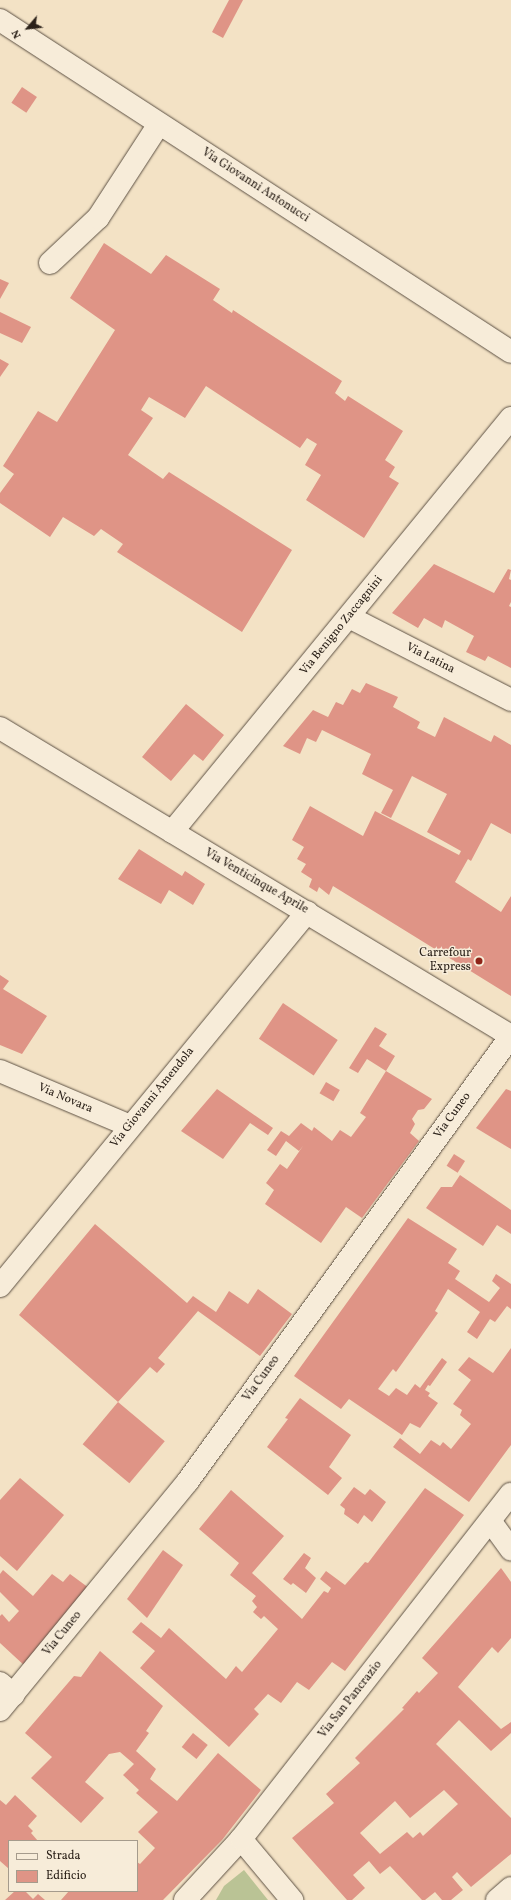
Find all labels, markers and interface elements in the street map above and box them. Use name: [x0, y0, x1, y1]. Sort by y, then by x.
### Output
north arrow: [8, 8, 48, 48]
text: N: [8, 27, 25, 41]
street label: Via Giovanni Antonucci: [199, 146, 311, 226]
street label: Via Benigno Zaccagnini: [298, 573, 386, 679]
street label: Via Latina: [403, 641, 457, 677]
street label: Via Venticinque Aprile: [201, 846, 311, 918]
place label: Carrefour Express: [419, 947, 471, 975]
marker: Carrefour Express: [474, 956, 484, 966]
street label: Via Giovanni Amendola: [108, 1045, 198, 1151]
street label: Via Novara: [35, 1081, 95, 1117]
street label: Via Cuneo: [431, 1090, 475, 1142]
street label: Via Cuneo: [240, 1353, 284, 1405]
street label: Via Cuneo: [41, 1609, 85, 1659]
street label: Via San Pancrazio: [316, 1658, 386, 1742]
legend: [8, 1840, 138, 1892]
text: Strada: [46, 1848, 81, 1864]
text: Edificio: [46, 1868, 86, 1884]

